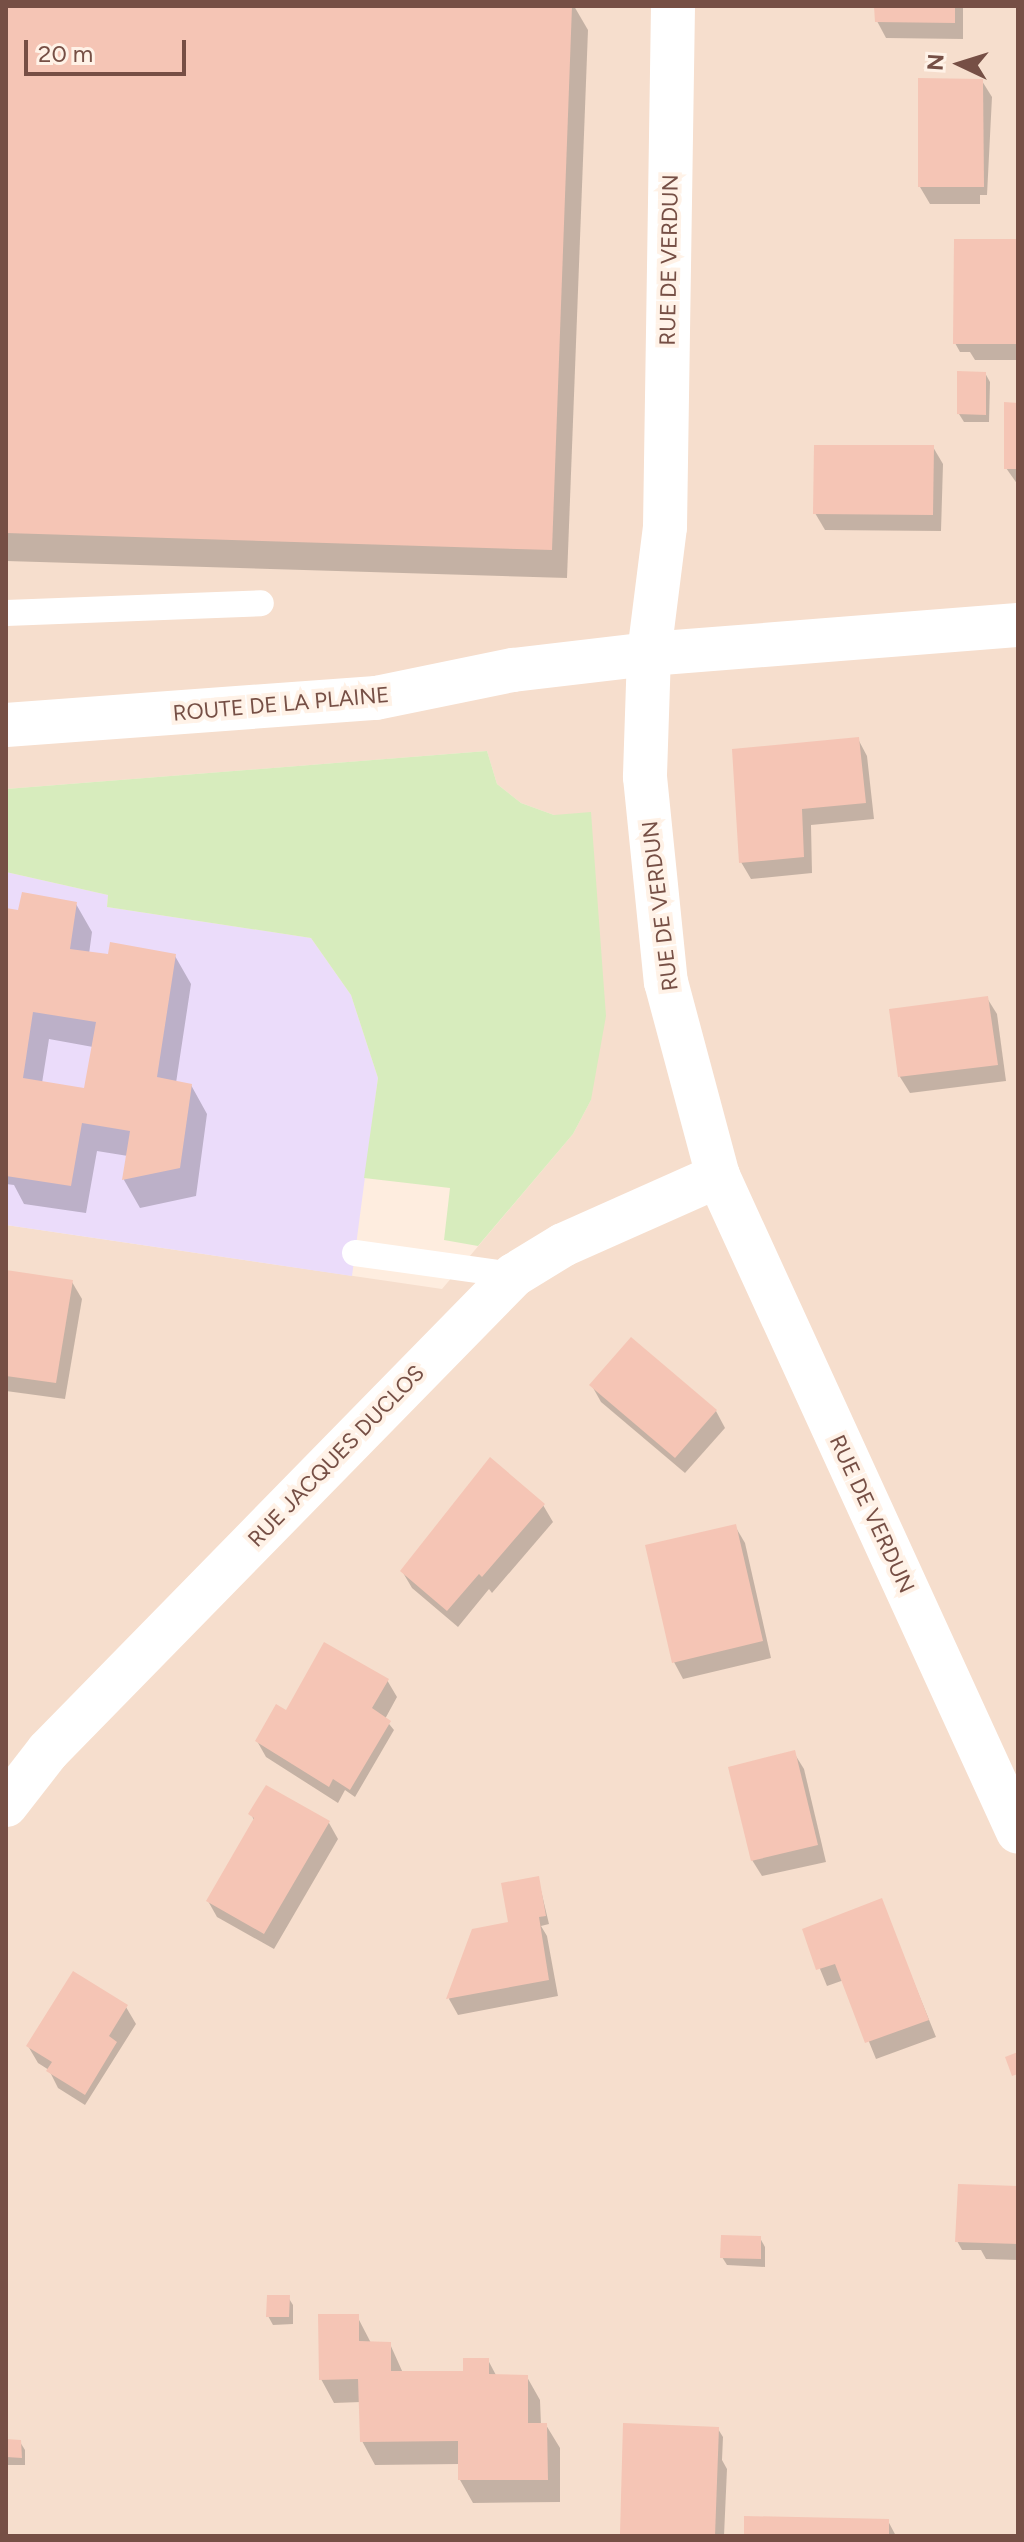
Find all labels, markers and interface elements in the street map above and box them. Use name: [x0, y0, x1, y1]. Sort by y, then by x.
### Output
scale bar: [28, 24, 190, 74]
north arrow: [920, 24, 1000, 104]
text: 20 m: [38, 39, 93, 68]
text: N: [921, 53, 950, 72]
street label: RUE DE VERDUN: [654, 174, 684, 346]
street label: ROUTE DE LA PLAINE: [172, 681, 390, 727]
street label: RUE DE VERDUN: [636, 819, 684, 993]
street label: RUE JACQUES DUCLOS: [242, 1360, 430, 1552]
street label: RUE DE VERDUN: [824, 1431, 920, 1597]

